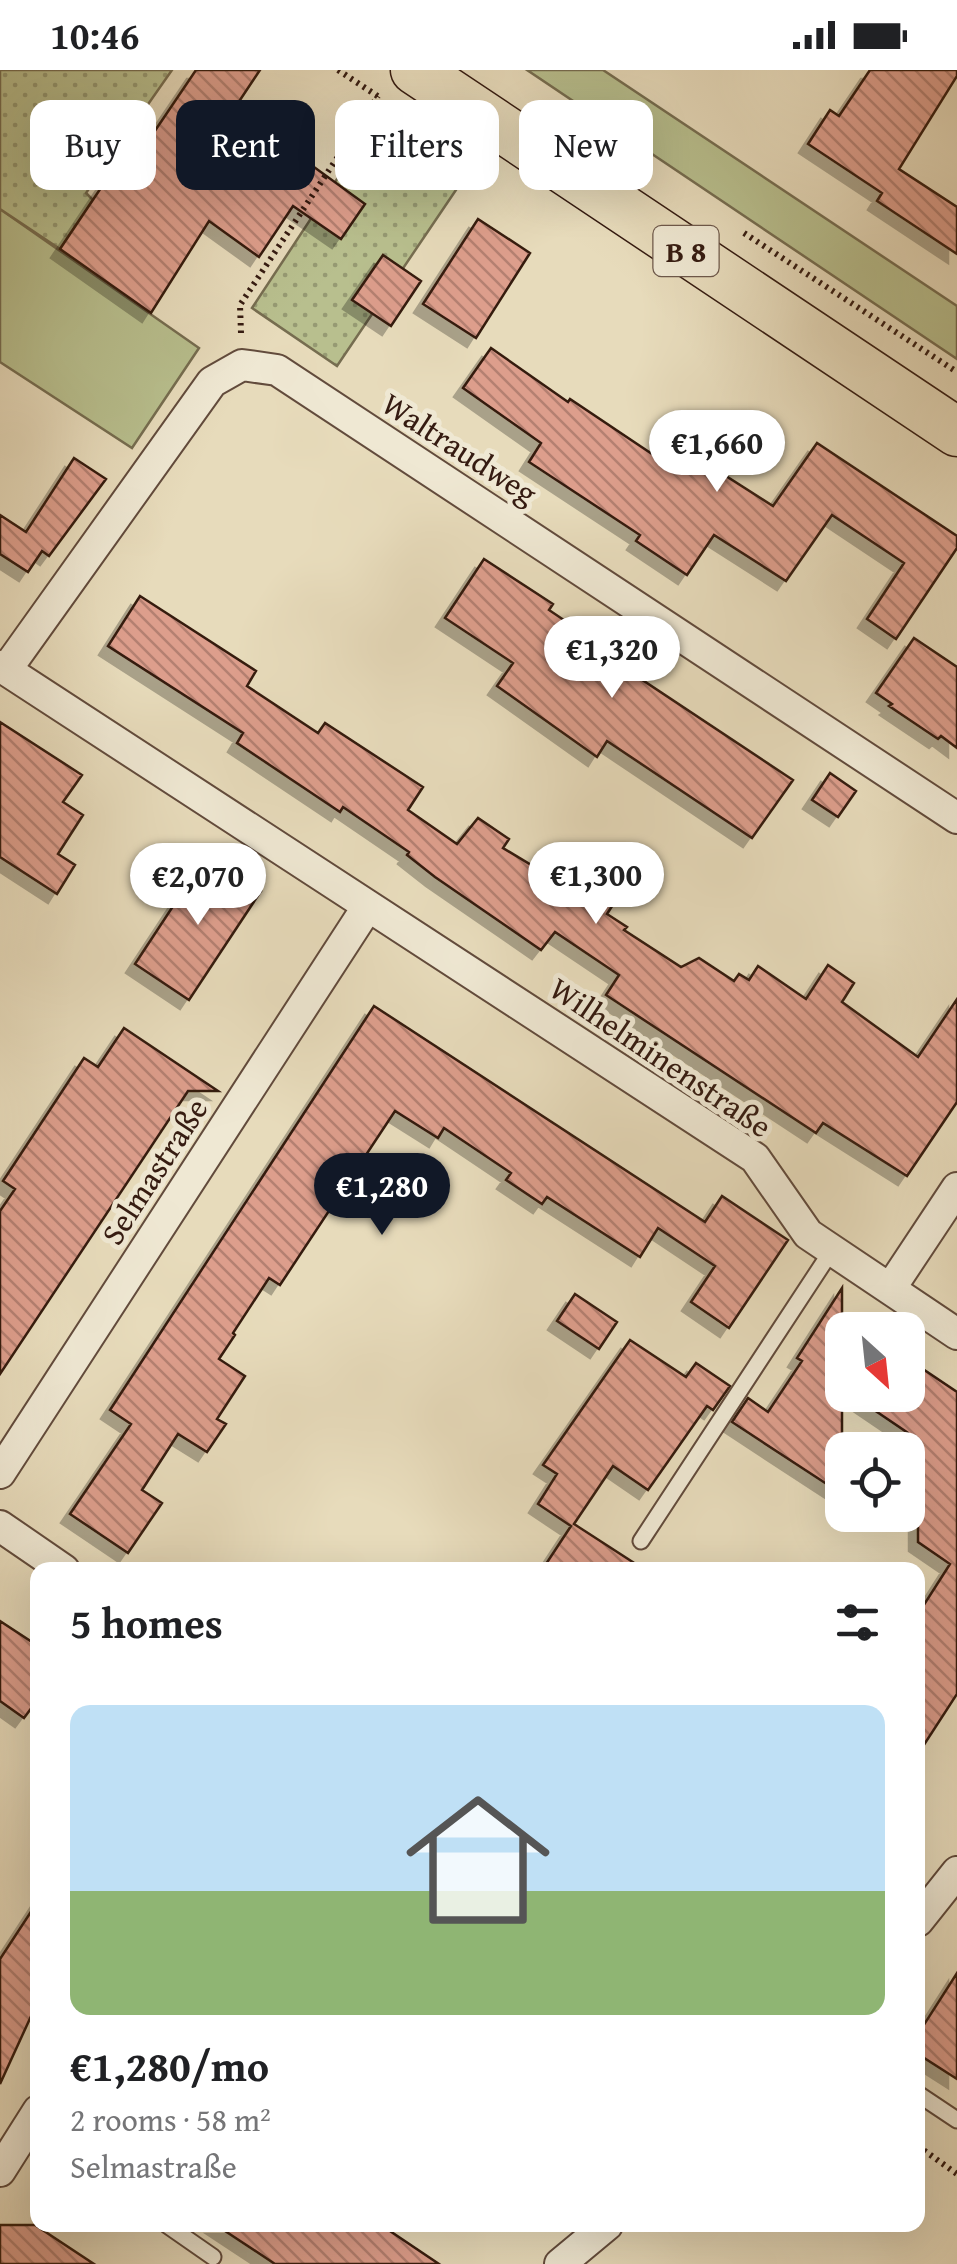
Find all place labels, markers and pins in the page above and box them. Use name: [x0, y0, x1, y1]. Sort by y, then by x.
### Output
pin: €1,660: [636, 410, 798, 495]
pin: €1,320: [531, 616, 693, 701]
pin: €1,300: [515, 842, 677, 927]
pin: €2,070: [117, 843, 279, 928]
pin: €1,280: [301, 1153, 463, 1238]

